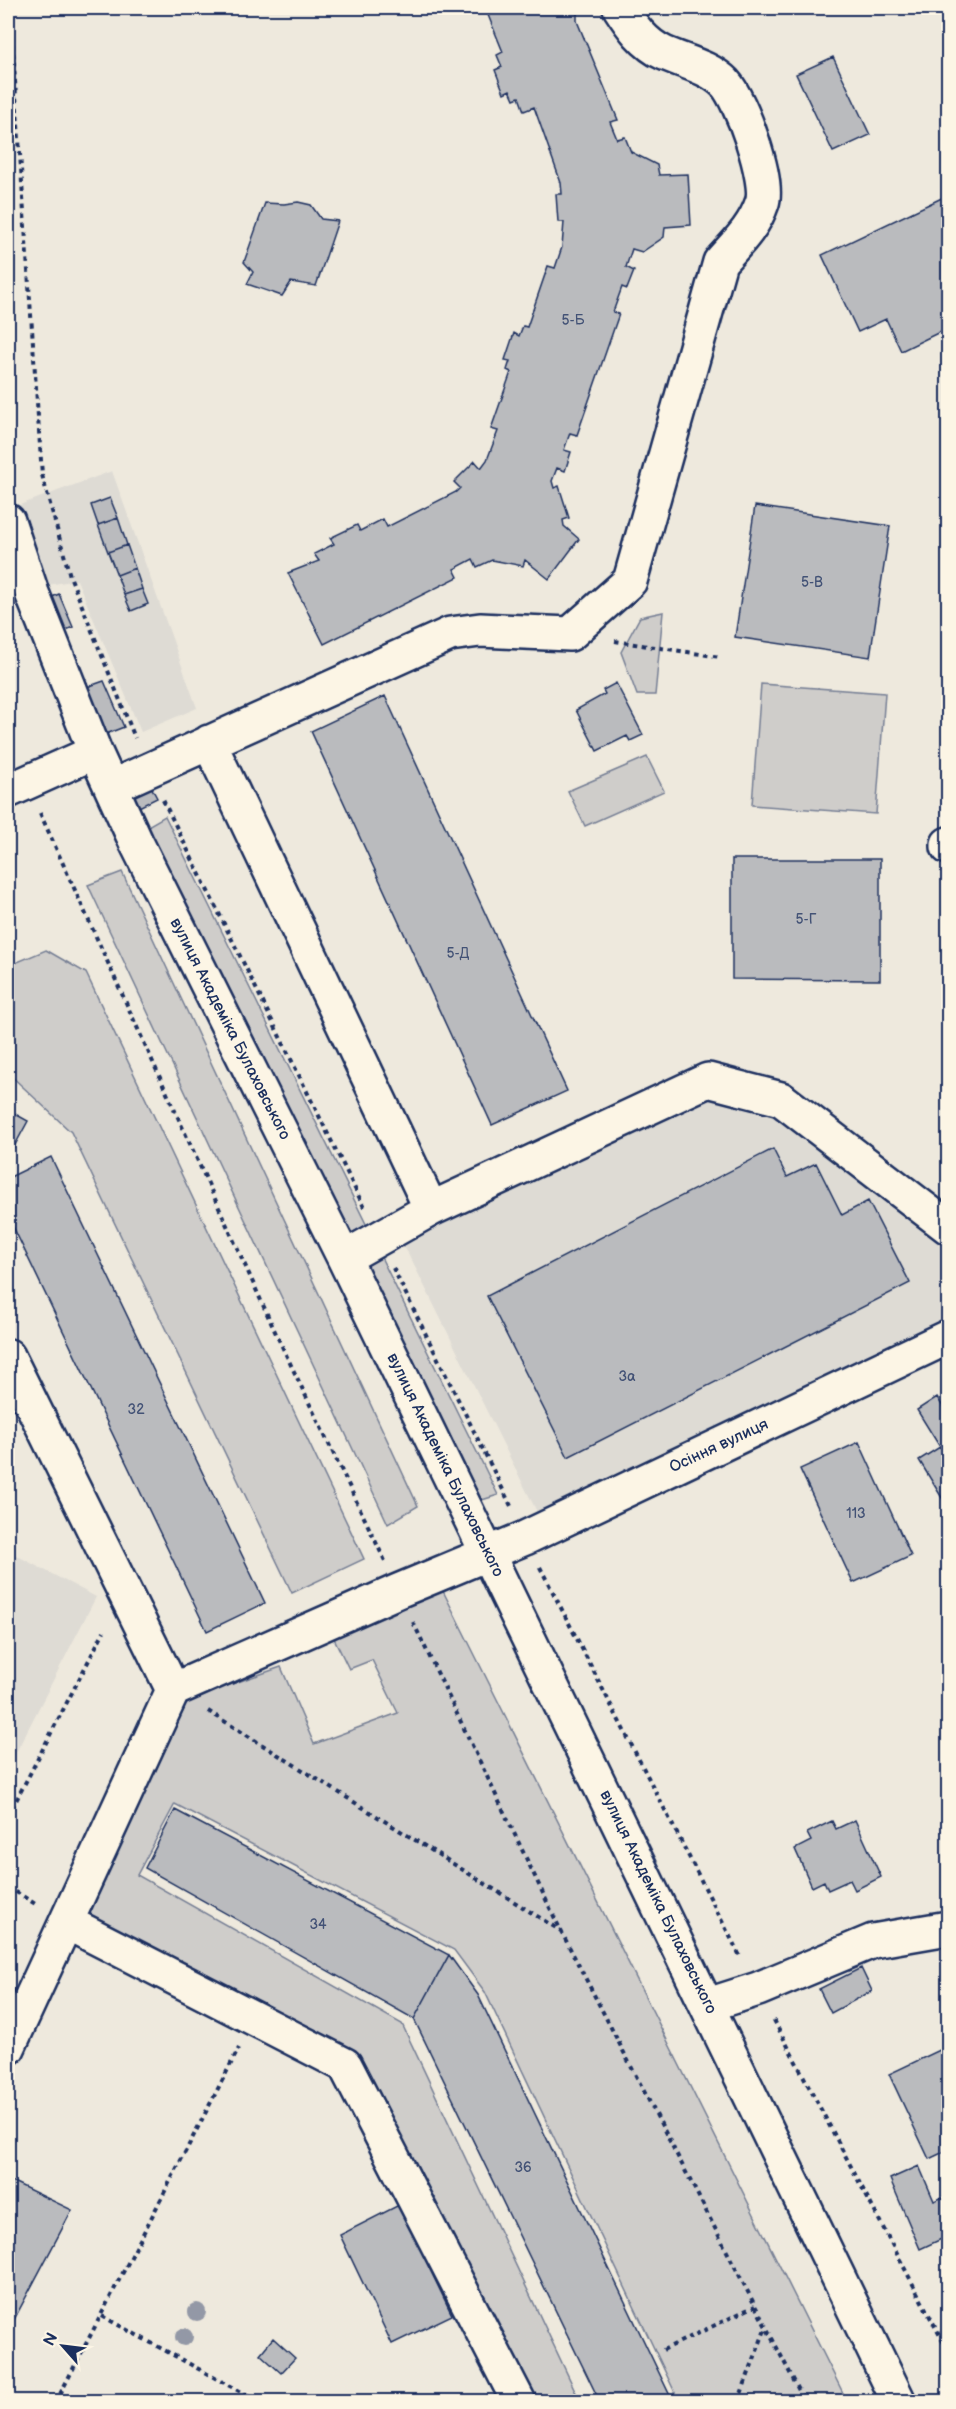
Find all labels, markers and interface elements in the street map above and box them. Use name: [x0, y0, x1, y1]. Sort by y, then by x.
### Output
house number: 5-Б: [562, 312, 585, 329]
house number: 5-В: [801, 574, 823, 591]
house number: 5-Г: [796, 911, 817, 928]
street label: вулиця Академіка Булаховського: [166, 915, 294, 1143]
house number: 5-Д: [446, 945, 470, 962]
street label: вулиця Академіка Булаховського: [382, 1350, 508, 1580]
house number: 3а: [619, 1368, 636, 1385]
house number: 32: [128, 1401, 145, 1418]
street label: Осіння вулиця: [667, 1415, 771, 1477]
house number: 113: [846, 1505, 866, 1522]
street label: вулиця Академіка Булаховського: [595, 1787, 721, 2017]
house number: 34: [309, 1916, 327, 1933]
house number: 36: [514, 2159, 532, 2176]
north arrow: [33, 2316, 93, 2376]
text: N: [40, 2330, 62, 2349]

